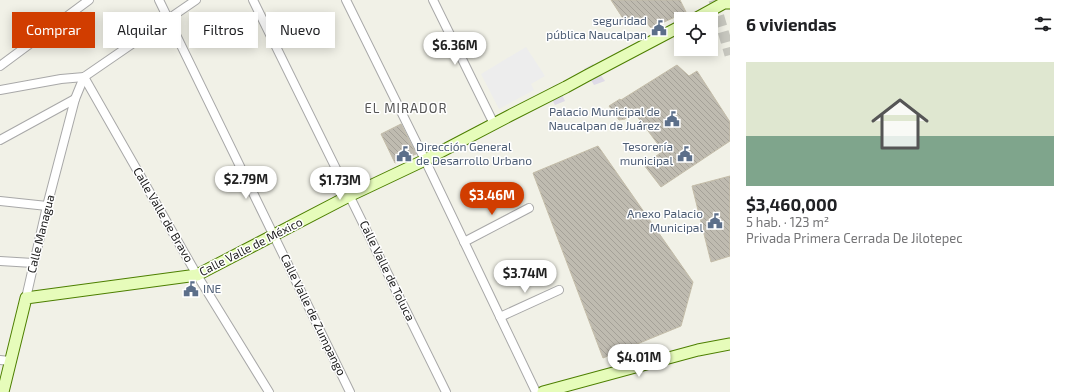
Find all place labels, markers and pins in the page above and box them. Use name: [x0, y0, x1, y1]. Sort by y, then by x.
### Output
place label: seguridad pública Naucalpan: [546, 13, 647, 41]
public building icon: seguridad pública Naucalpan: [650, 19, 668, 37]
pin: $6.36M: [422, 32, 488, 66]
place label: Palacio Municipal de Naucalpan de Juárez: [548, 104, 660, 132]
public building icon: Palacio Municipal de Naucalpan de Juárez: [663, 110, 681, 128]
place label: Dirección General de Desarrollo Urbano: [416, 139, 532, 167]
place label: Tesorería municipal: [620, 139, 673, 167]
public building icon: Dirección General de Desarrollo Urbano: [395, 145, 413, 163]
public building icon: Tesorería municipal: [676, 145, 694, 163]
pin: $2.79M: [213, 166, 279, 200]
pin: $1.73M: [307, 167, 373, 201]
pin: $3.46M: [459, 182, 525, 216]
place label: Anexo Palacio Municipal: [627, 206, 703, 234]
public building icon: Anexo Palacio Municipal: [706, 212, 724, 230]
pin: $3.74M: [492, 260, 558, 294]
public building icon: INE: [182, 280, 200, 298]
place label: INE: [203, 281, 222, 295]
pin: $4.01M: [606, 344, 672, 378]

